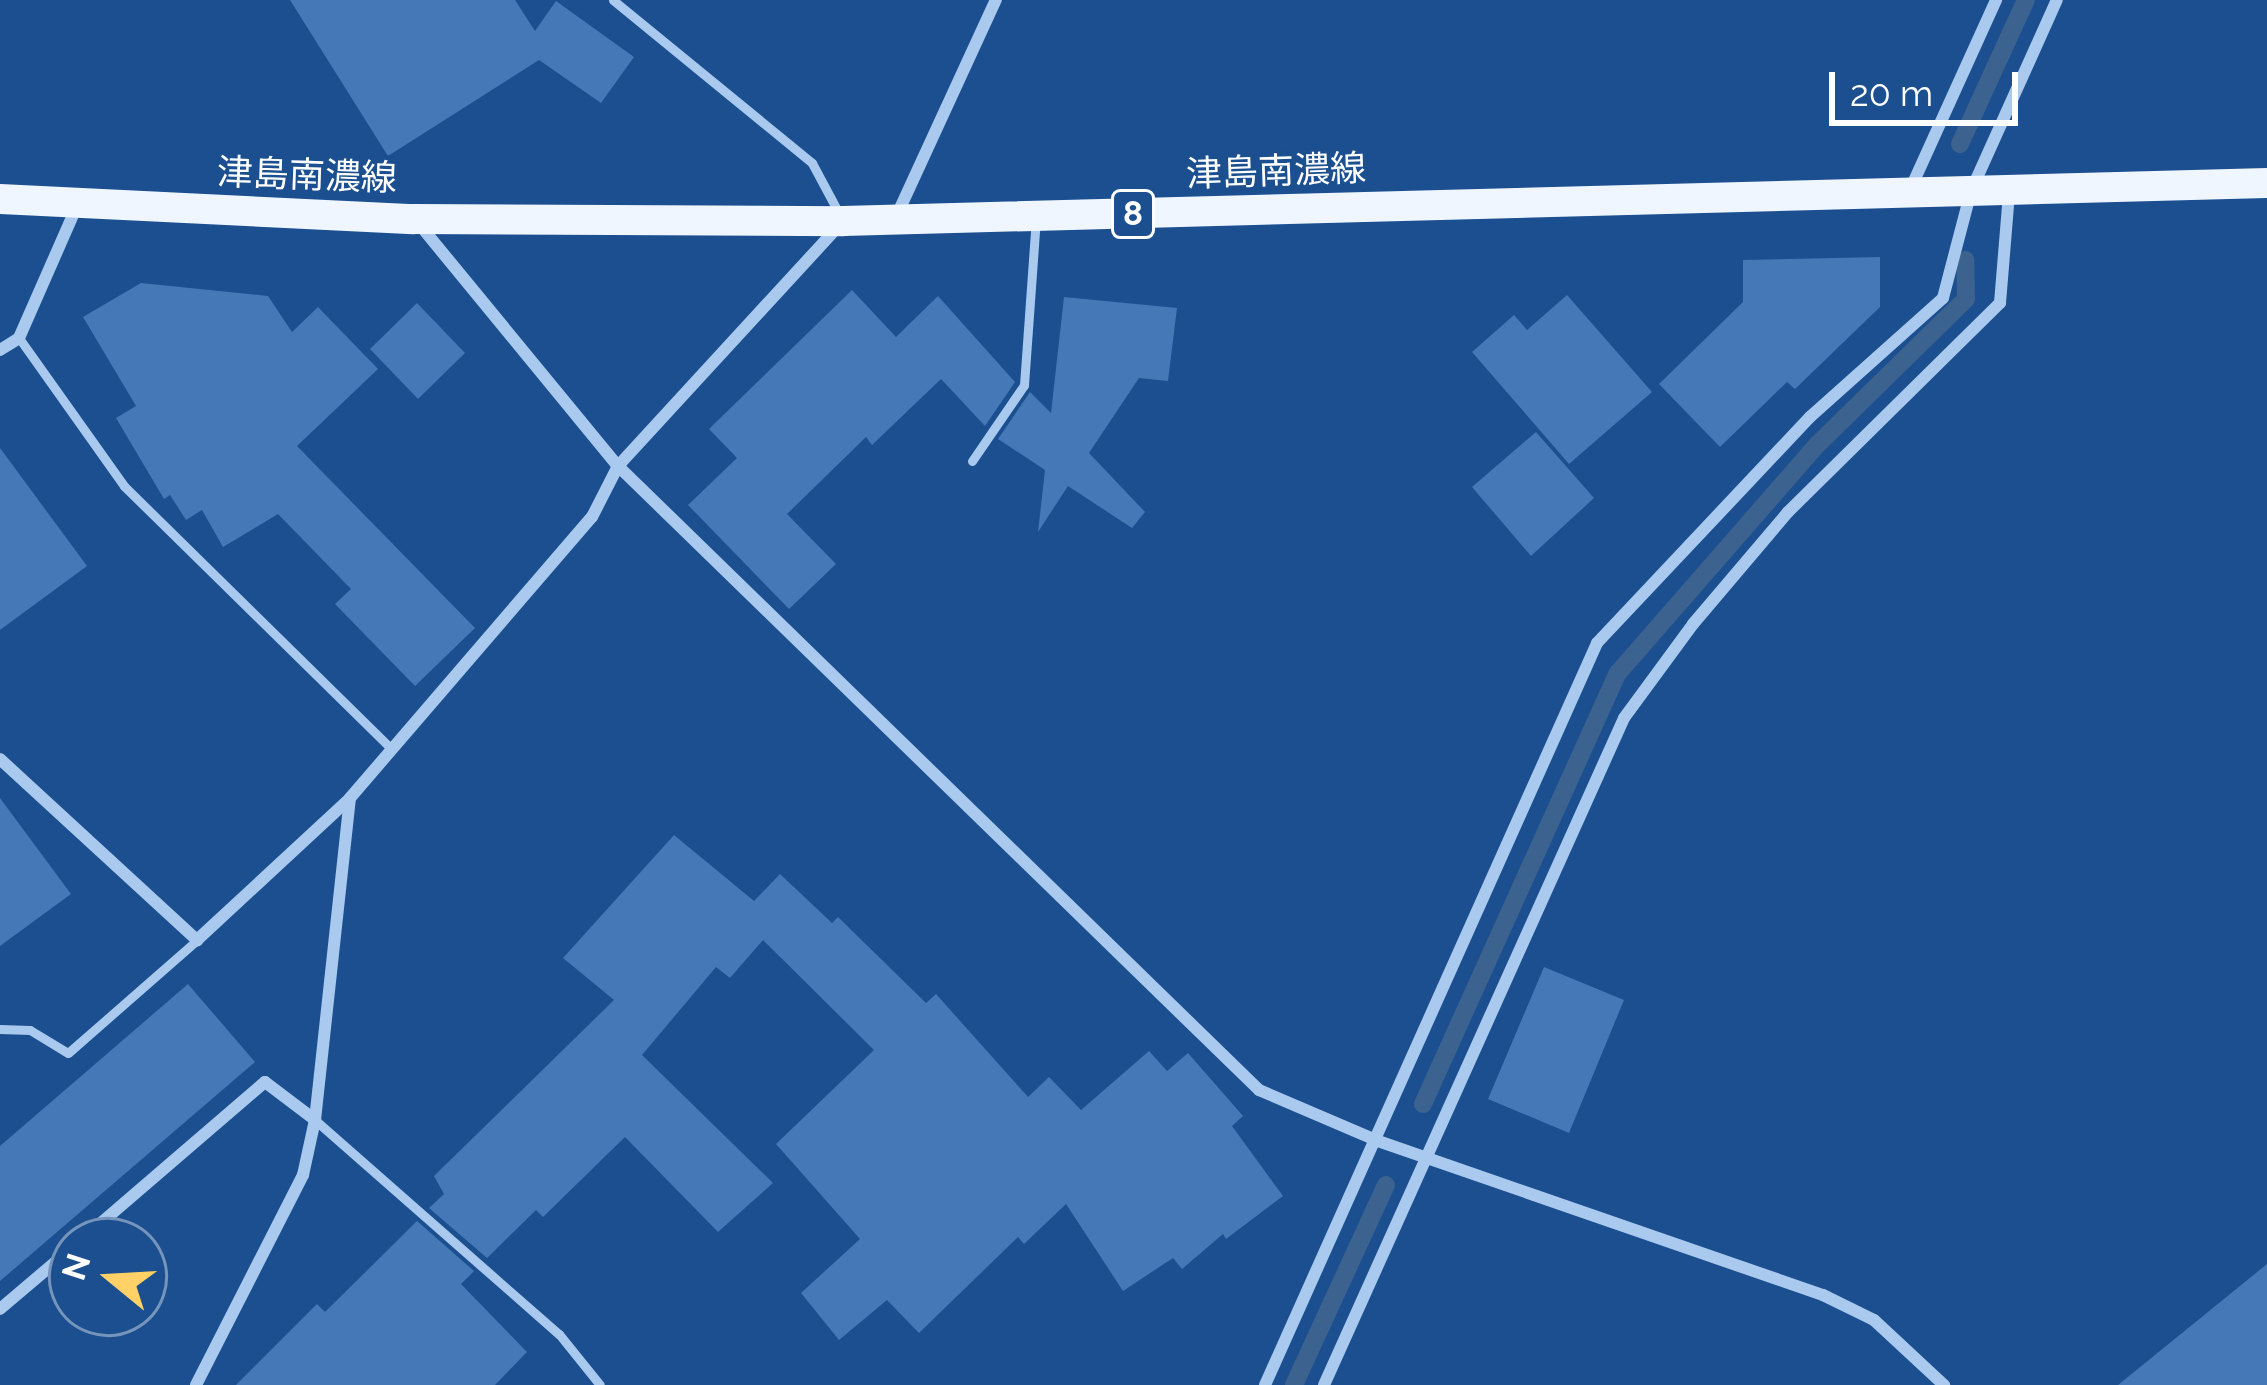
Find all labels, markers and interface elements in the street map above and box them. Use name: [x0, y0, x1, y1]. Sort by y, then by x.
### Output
scale bar: [1835, 48, 2024, 122]
text: 20 m: [1850, 72, 1933, 114]
street label: 津島南濃線: [1185, 146, 1367, 196]
street label: 津島南濃線: [216, 150, 398, 200]
road number: 8: [1109, 187, 1157, 241]
north arrow: [48, 1217, 168, 1337]
text: N: [54, 1249, 99, 1285]

